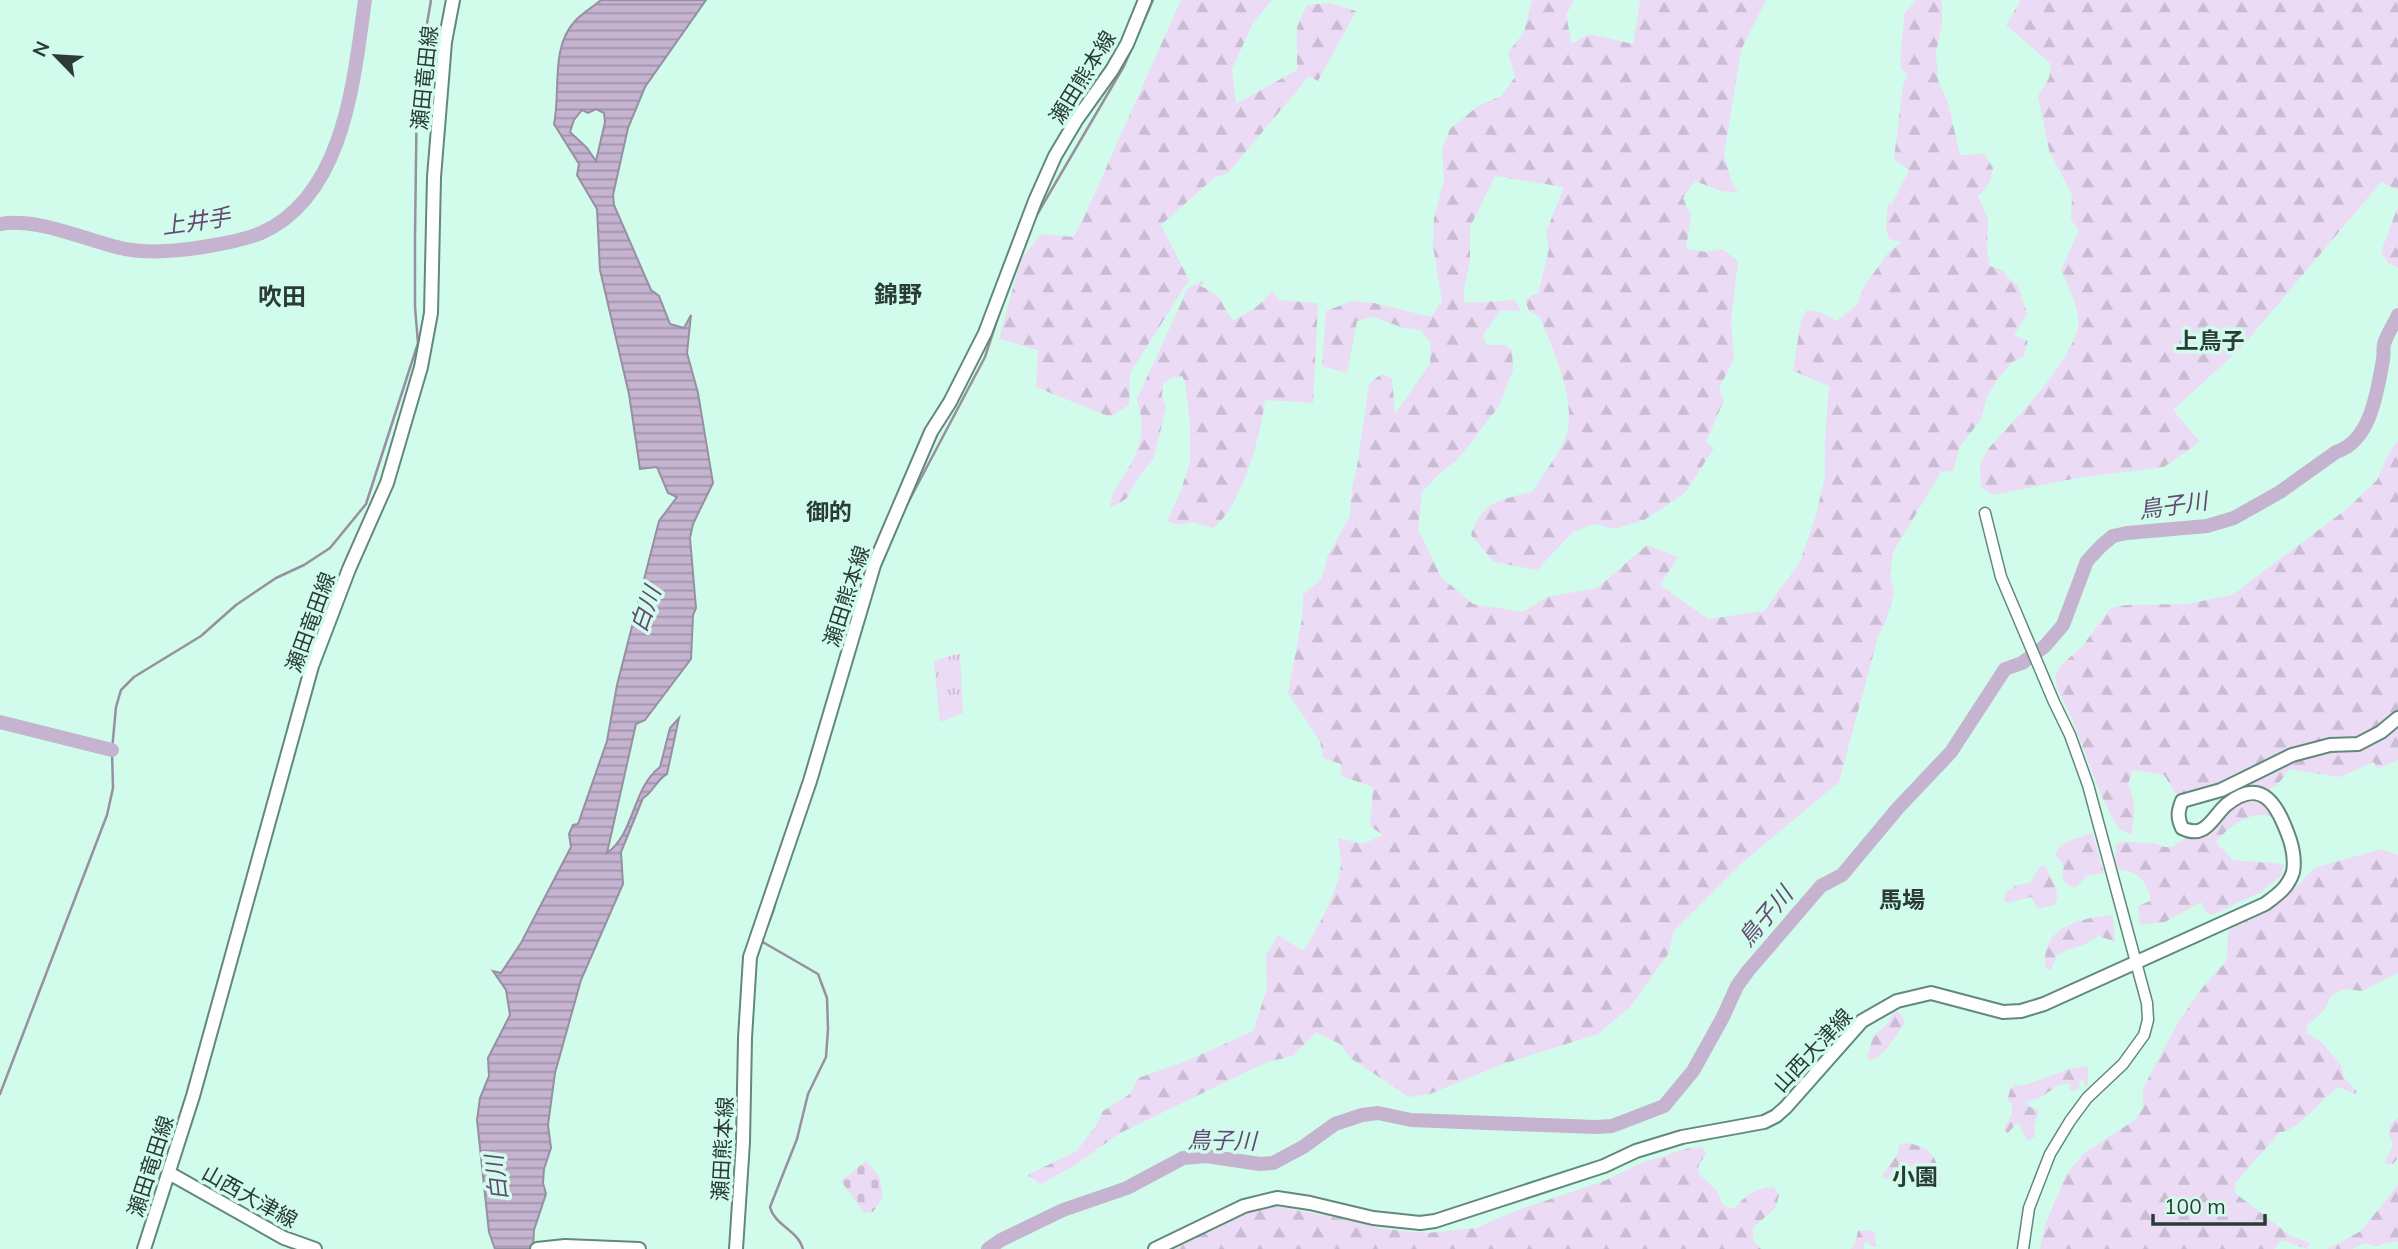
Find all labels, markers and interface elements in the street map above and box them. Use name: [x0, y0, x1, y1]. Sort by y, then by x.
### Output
north arrow: [21, 21, 91, 91]
street label: 瀬田竜田線: [406, 24, 442, 132]
street label: 瀬田熊本線: [1043, 26, 1121, 128]
text: N: [27, 37, 55, 60]
water label: 上井手: [160, 202, 234, 240]
district label: 錦野: [874, 279, 922, 309]
district label: 吹田: [258, 281, 306, 311]
district label: 上鳥子: [2176, 326, 2245, 355]
water label: 鳥子川: [2137, 485, 2212, 524]
district label: 御的: [806, 497, 852, 526]
street label: 瀬田熊本線: [817, 542, 875, 650]
street label: 瀬田竜田線: [280, 568, 340, 676]
water label: 白川: [624, 580, 668, 636]
water label: 鳥子川: [1732, 878, 1800, 952]
district label: 馬場: [1879, 885, 1925, 914]
street label: 山西大津線: [1767, 1003, 1857, 1097]
street label: 瀬田熊本線: [706, 1096, 738, 1202]
street label: 瀬田竜田線: [121, 1112, 179, 1220]
water label: 鳥子川: [1187, 1125, 1260, 1155]
water label: 白川: [478, 1150, 513, 1203]
street label: 山西大津線: [198, 1159, 302, 1233]
district label: 小園: [1892, 1162, 1938, 1191]
scale bar: [2153, 1182, 2265, 1226]
text: 100 m: [2164, 1193, 2226, 1219]

